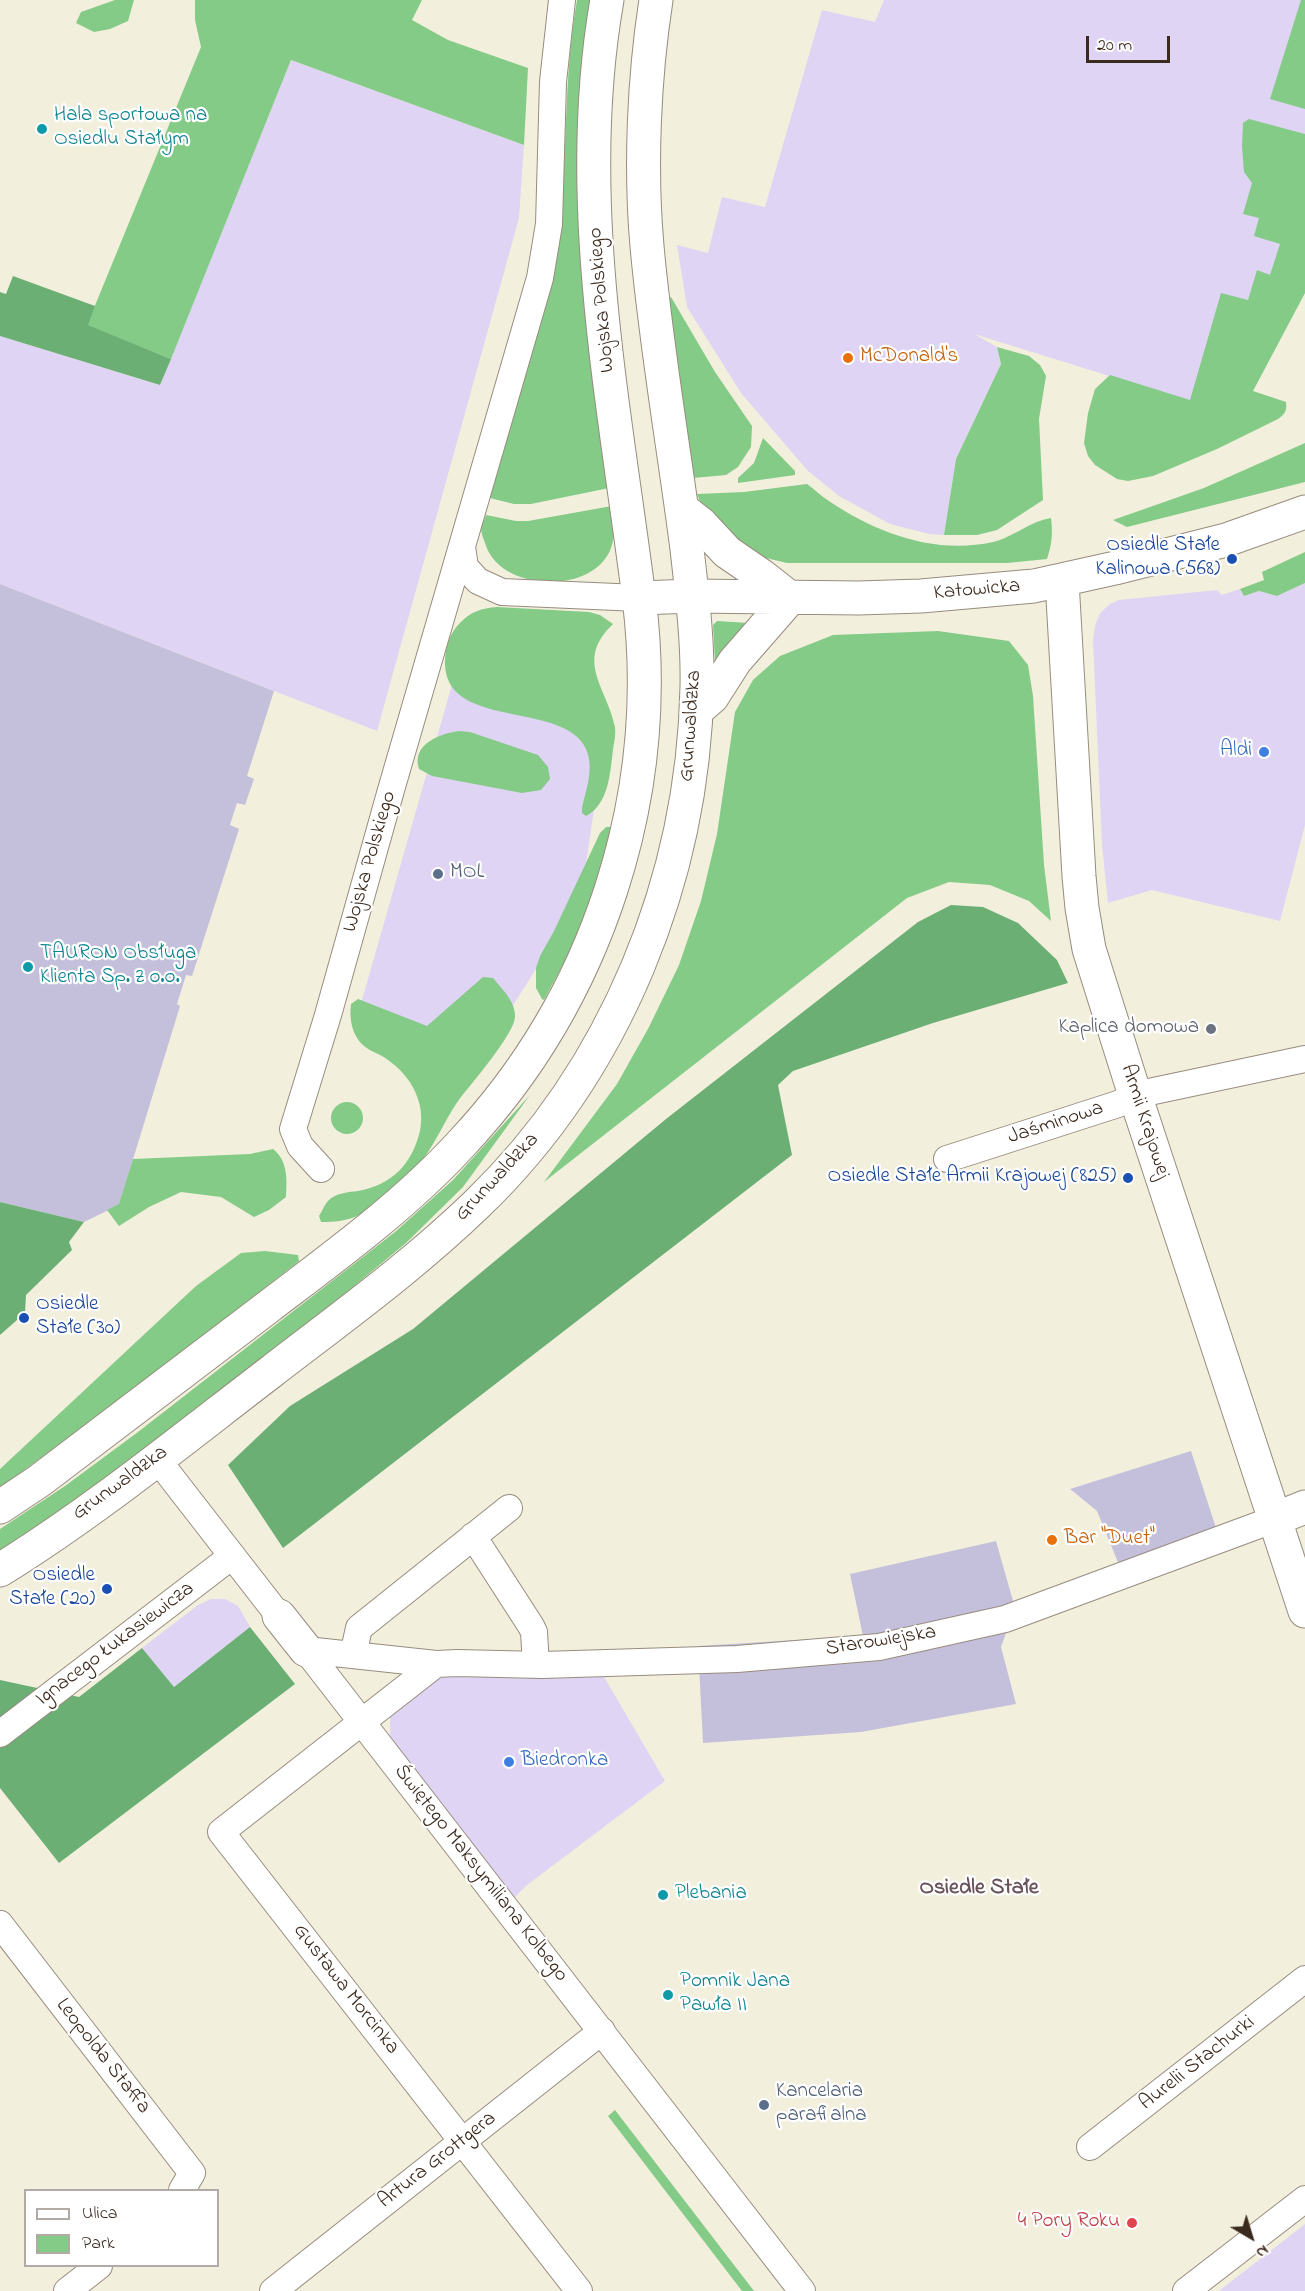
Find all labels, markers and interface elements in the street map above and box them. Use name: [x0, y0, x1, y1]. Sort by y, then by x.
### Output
scale bar: [1089, 24, 1173, 62]
text: 20 m: [1097, 33, 1132, 59]
place label: Hala sportowa na Osiedlu Stałym: [54, 104, 207, 154]
marker: Hala sportowa na Osiedlu Stałym: [35, 122, 49, 136]
street label: Wojska Polskiego: [584, 226, 622, 374]
place label: McDonald's: [860, 345, 958, 371]
marker: McDonald's: [841, 351, 855, 365]
place label: Osiedle Stałe Kalinowa (568): [1095, 534, 1220, 584]
marker: Osiedle Stałe Kalinowa (568): [1225, 552, 1239, 566]
street label: Katowicka: [933, 575, 1021, 607]
street label: Grunwaldzka: [676, 669, 708, 783]
place label: Aldi: [1220, 739, 1252, 765]
marker: Aldi: [1257, 745, 1271, 759]
street label: Wojska Polskiego: [339, 789, 403, 935]
place label: MOL: [450, 861, 484, 887]
marker: MOL: [431, 867, 445, 881]
place label: TAURON Obsługa Klienta Sp. z o.o.: [40, 942, 196, 992]
marker: TAURON Obsługa Klienta Sp. z o.o.: [21, 960, 35, 974]
place label: Kaplica domowa: [1058, 1016, 1199, 1042]
marker: Kaplica domowa: [1204, 1022, 1218, 1036]
street label: Armii Krajowej: [1114, 1061, 1174, 1183]
street label: Jaśminowa: [1005, 1097, 1107, 1151]
street label: Grunwaldzka: [451, 1129, 545, 1227]
place label: Osiedle Stałe Armii Krajowej (825): [827, 1165, 1116, 1191]
marker: Osiedle Stałe Armii Krajowej (825): [1121, 1171, 1135, 1185]
place label: Osiedle Stałe (30): [36, 1293, 120, 1343]
marker: Osiedle Stałe (30): [17, 1311, 31, 1325]
street label: Grunwaldzka: [68, 1441, 174, 1527]
place label: Bar "Duet": [1064, 1527, 1155, 1553]
marker: Bar "Duet": [1045, 1533, 1059, 1547]
place label: Osiedle Stałe (20): [9, 1564, 95, 1614]
street label: Ignacego Łukasiewicza: [32, 1577, 200, 1713]
marker: Osiedle Stałe (20): [100, 1582, 114, 1596]
street label: Starowiejska: [824, 1621, 938, 1663]
place label: Biedronka: [521, 1749, 608, 1775]
marker: Biedronka: [502, 1755, 516, 1769]
street label: Świętego Maksymiliana Kolbego: [387, 1760, 573, 1988]
district label: Osiedle Stałe: [919, 1876, 1039, 1902]
place label: Plebania: [675, 1882, 747, 1908]
marker: Plebania: [656, 1888, 670, 1902]
street label: Gustawa Morcinka: [286, 1920, 404, 2060]
place label: Pomnik Jana Pawła II: [680, 1970, 790, 2020]
marker: Pomnik Jana Pawła II: [661, 1988, 675, 2002]
street label: Leopolda Staffa: [49, 1994, 155, 2120]
street label: Aurelii Stachurki: [1135, 2011, 1261, 2117]
place label: Kancelaria parafialna: [776, 2080, 867, 2130]
marker: Kancelaria parafialna: [757, 2098, 771, 2112]
street label: Artura Grottgera: [374, 2107, 502, 2215]
legend: [24, 2189, 219, 2267]
text: Ulica: [82, 2201, 117, 2227]
north arrow: [1221, 2207, 1281, 2267]
place label: 4 Pory Roku: [1018, 2210, 1120, 2236]
marker: 4 Pory Roku: [1125, 2216, 1139, 2230]
text: Park: [82, 2231, 115, 2257]
text: N: [1250, 2238, 1274, 2264]

